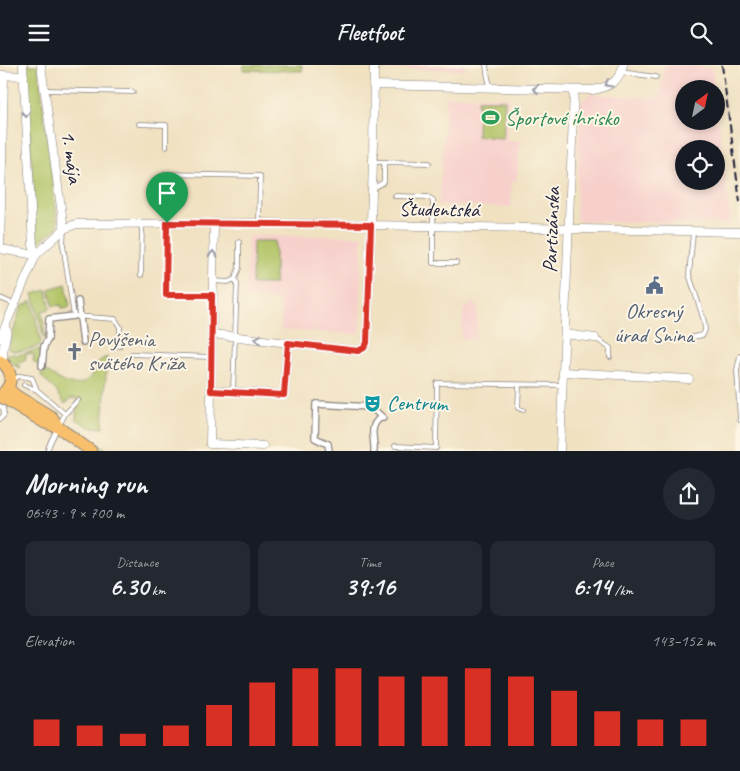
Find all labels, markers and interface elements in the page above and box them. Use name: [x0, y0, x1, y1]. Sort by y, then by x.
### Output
icon: menu: [25, 19, 53, 47]
text: Fleetfoot: [337, 19, 403, 47]
icon: search: [687, 19, 715, 47]
one-way arrow: [605, 78, 614, 88]
north arrow: [675, 80, 725, 130]
map controls: [675, 80, 725, 190]
one-way arrow: [531, 84, 539, 94]
place label: Športové ihrisko: [505, 105, 620, 131]
sports icon: Športové ihrisko: [481, 108, 501, 128]
one-way arrow: [20, 110, 31, 118]
street label: 1. mája: [55, 129, 89, 187]
button: locate: [675, 140, 725, 190]
pin: [146, 172, 188, 223]
icon: arrive: [153, 179, 181, 207]
street label: Partizánska: [537, 185, 566, 273]
street label: Študentská: [399, 195, 481, 223]
one-way arrow: [208, 250, 219, 258]
public building icon: Okresný úrad Snina: [644, 276, 664, 296]
place label: Okresný úrad Snina: [614, 298, 696, 348]
place label: Povýšenia svätého Kríža: [88, 326, 187, 376]
one-way arrow: [254, 334, 262, 345]
church icon: Povýšenia svätého Kríža: [64, 341, 84, 361]
place label: Centrum: [387, 390, 449, 416]
theatre icon: Centrum: [363, 393, 383, 413]
text: Morning run: [25, 466, 147, 501]
button: share: [663, 468, 715, 520]
text: 06:43 · 9 × 700 m: [25, 503, 124, 523]
text: Distance: [116, 554, 158, 571]
text: Time: [359, 554, 381, 571]
text: Pace: [592, 554, 613, 571]
text: 6.30: [109, 571, 148, 603]
text: 39:16: [345, 571, 395, 603]
text: 6:14: [572, 571, 611, 603]
text: km: [148, 582, 165, 599]
text: /km: [611, 582, 633, 599]
text: Elevation: [25, 631, 74, 651]
text: 143–152 m: [652, 631, 715, 651]

